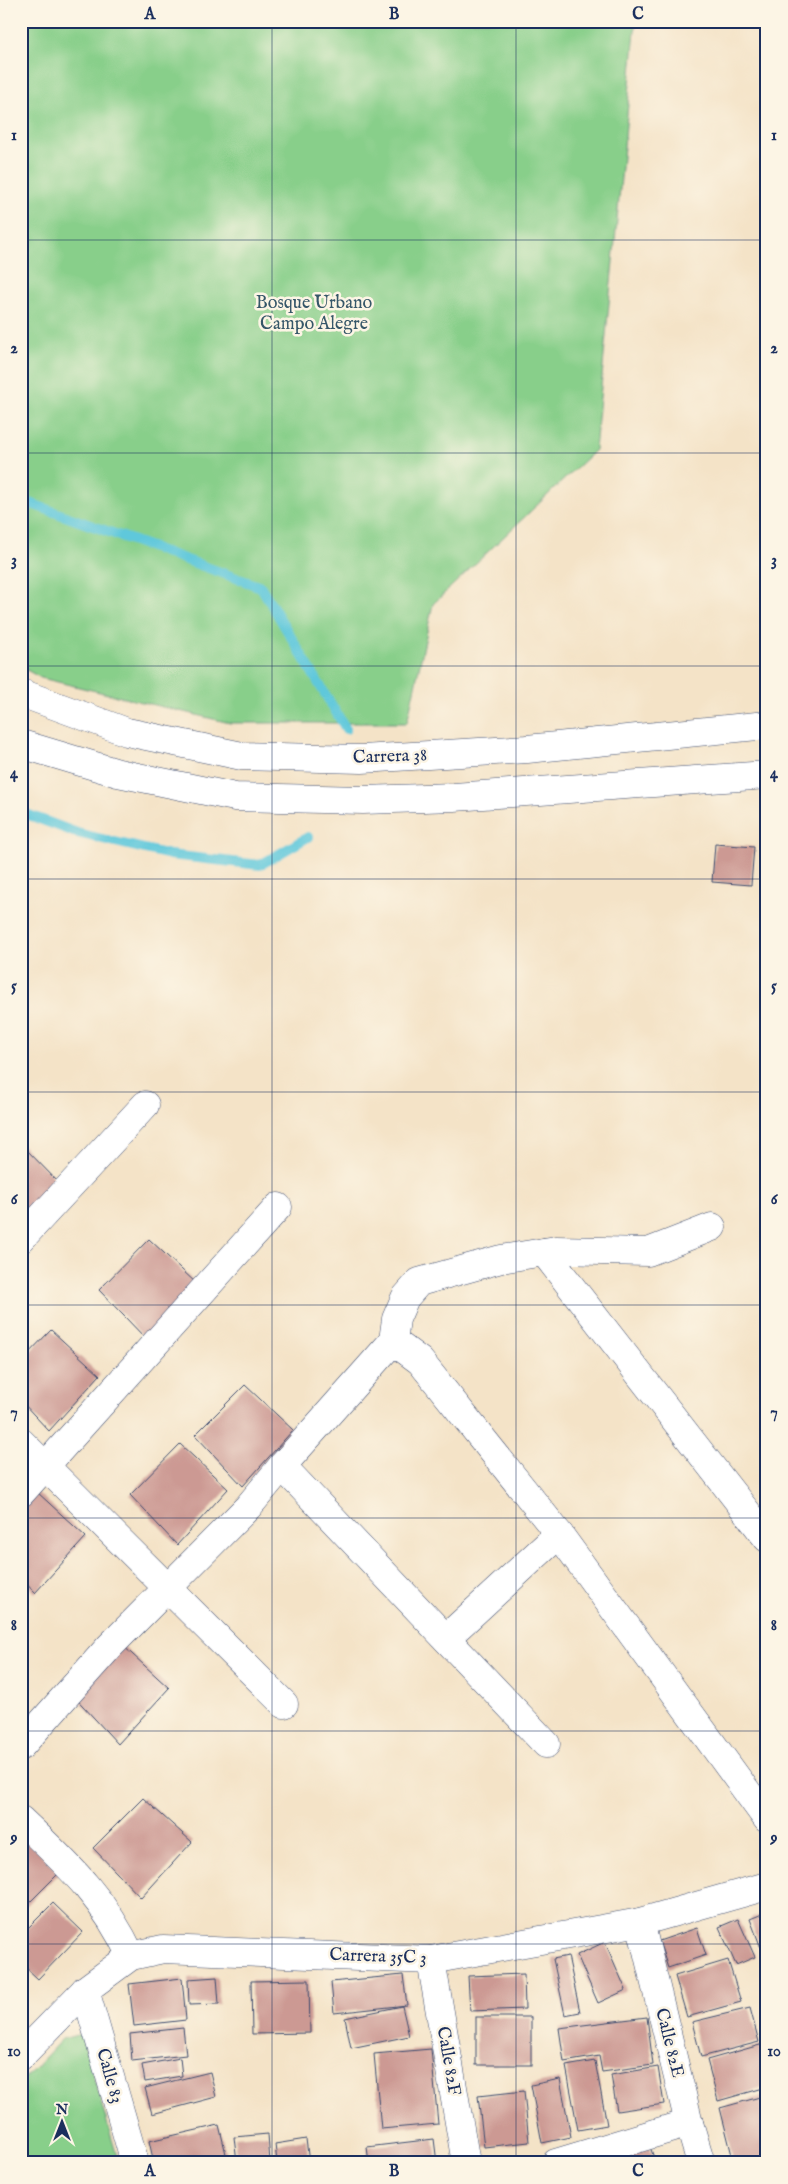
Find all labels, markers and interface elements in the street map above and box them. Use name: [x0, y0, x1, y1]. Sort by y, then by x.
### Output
text: A: [144, 5, 157, 25]
text: B: [389, 5, 400, 25]
text: C: [632, 5, 644, 25]
text: 1: [11, 126, 17, 146]
text: 1: [771, 126, 777, 146]
park label: Bosque Urbano Campo Alegre: [256, 292, 373, 336]
text: 2: [10, 339, 18, 359]
text: 2: [770, 339, 778, 359]
text: 3: [11, 551, 17, 571]
text: 3: [771, 551, 777, 571]
street label: Carrera 38: [353, 744, 427, 770]
text: 4: [10, 764, 19, 784]
text: 4: [770, 764, 779, 784]
text: 5: [11, 977, 17, 997]
text: 5: [771, 977, 777, 997]
text: 6: [11, 1190, 19, 1210]
text: 6: [771, 1190, 779, 1210]
text: 7: [10, 1403, 18, 1423]
text: 7: [770, 1403, 778, 1423]
text: 8: [11, 1616, 17, 1636]
text: 8: [771, 1616, 777, 1636]
text: 9: [10, 1829, 18, 1849]
text: 9: [770, 1829, 778, 1849]
street label: Carrera 35C 3: [329, 1944, 427, 1970]
street label: Calle 82E: [649, 2006, 689, 2080]
street label: Calle 82F: [431, 2025, 465, 2098]
text: 10: [7, 2042, 21, 2062]
text: 10: [767, 2042, 781, 2062]
street label: Calle 83: [90, 2046, 128, 2106]
north arrow: [38, 2096, 88, 2146]
text: N: [55, 2101, 68, 2119]
text: A: [144, 2162, 157, 2182]
text: B: [389, 2162, 400, 2182]
text: C: [632, 2162, 644, 2182]

